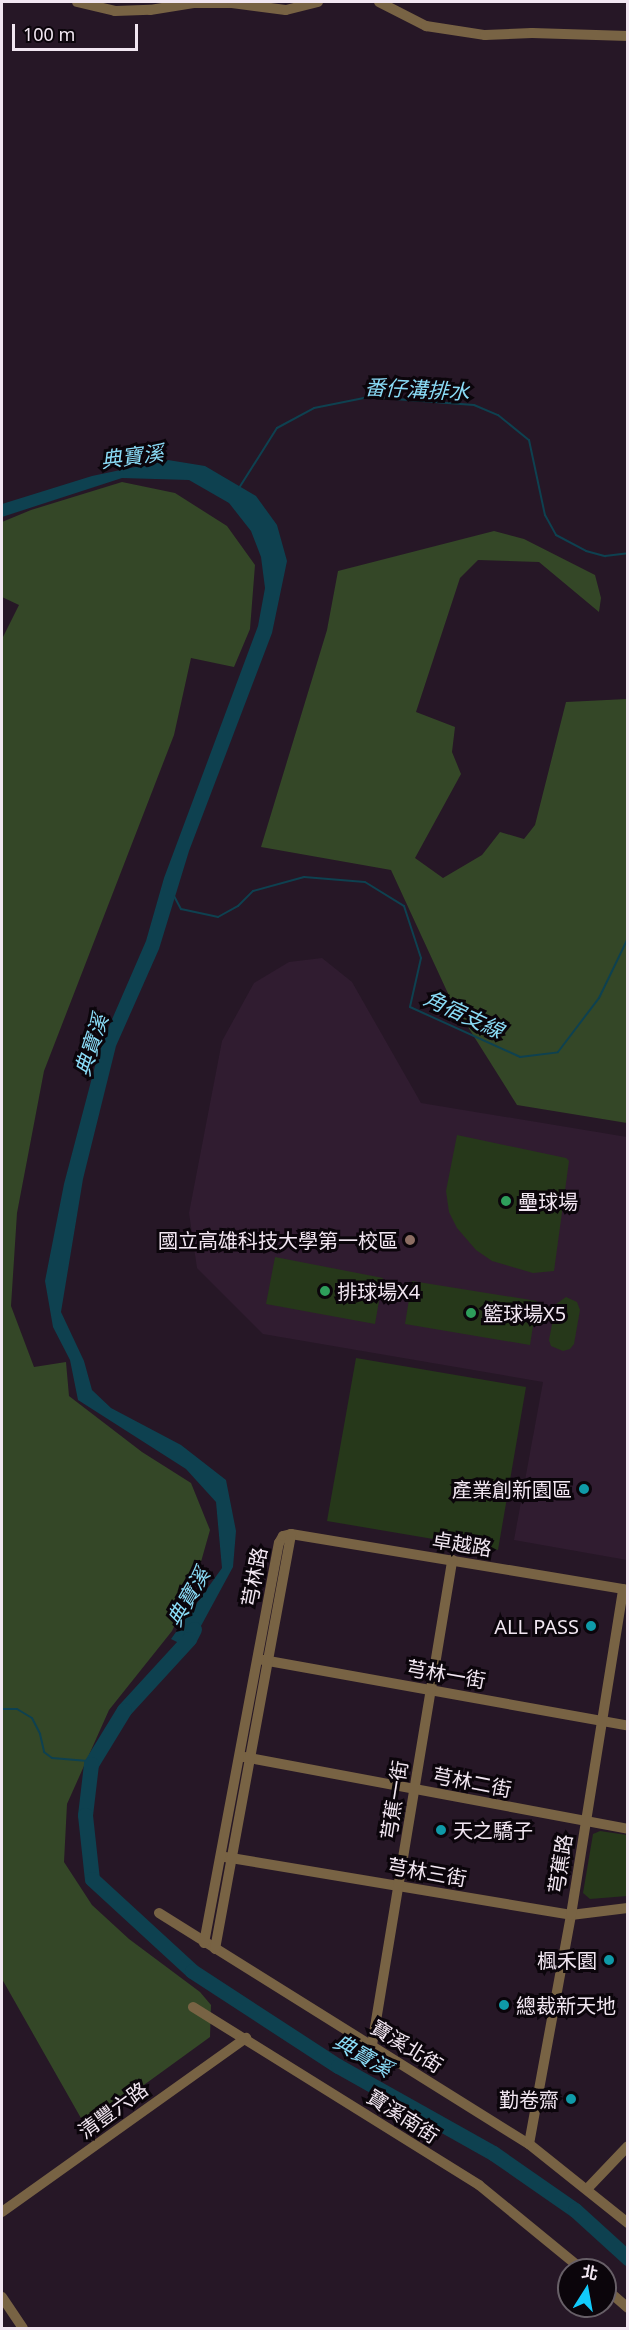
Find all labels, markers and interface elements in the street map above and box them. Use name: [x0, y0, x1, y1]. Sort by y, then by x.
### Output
scale bar: [15, 12, 141, 50]
text: 100 m: [23, 22, 75, 46]
water label: 番仔溝排水: [364, 374, 470, 404]
water label: 典寶溪: [99, 440, 165, 472]
water label: 角宿支線: [421, 985, 507, 1043]
water label: 典寶溪: [69, 1011, 113, 1079]
place label: 壘球場: [518, 1189, 578, 1213]
marker: 壘球場: [499, 1194, 513, 1208]
place label: 國立高雄科技大學第一校區: [158, 1228, 398, 1252]
marker: 國立高雄科技大學第一校區: [403, 1233, 417, 1247]
place label: 排球場X4: [337, 1279, 420, 1303]
marker: 排球場X4: [318, 1284, 332, 1298]
place label: 籃球場X5: [483, 1301, 566, 1325]
marker: 籃球場X5: [464, 1306, 478, 1320]
place label: 產業創新園區: [452, 1477, 572, 1501]
marker: 產業創新園區: [577, 1482, 591, 1496]
street label: 卓越路: [430, 1527, 494, 1561]
street label: 芎林路: [236, 1545, 272, 1609]
water label: 典寶溪: [161, 1563, 215, 1631]
place label: ALL PASS: [494, 1614, 579, 1638]
marker: ALL PASS: [584, 1619, 598, 1633]
street label: 芎林一街: [405, 1655, 487, 1693]
street label: 芎蕉一街: [376, 1759, 412, 1841]
street label: 芎林二街: [430, 1763, 514, 1801]
place label: 天之驕子: [453, 1818, 533, 1842]
marker: 天之驕子: [434, 1823, 448, 1837]
street label: 芎蕉路: [543, 1832, 577, 1896]
street label: 芎林三街: [386, 1853, 468, 1891]
place label: 楓禾園: [537, 1948, 597, 1972]
marker: 楓禾園: [602, 1953, 616, 1967]
place label: 總裁新天地: [516, 1993, 616, 2017]
marker: 總裁新天地: [497, 1998, 511, 2012]
street label: 寶溪北街: [367, 2015, 447, 2077]
water label: 典寶溪: [329, 2028, 397, 2082]
street label: 清豐六路: [74, 2077, 152, 2143]
street label: 寶溪南街: [363, 2084, 443, 2148]
place label: 勤卷齋: [499, 2087, 559, 2111]
marker: 勤卷齋: [564, 2092, 578, 2106]
north arrow: [557, 2258, 617, 2318]
text: 北: [580, 2260, 600, 2285]

